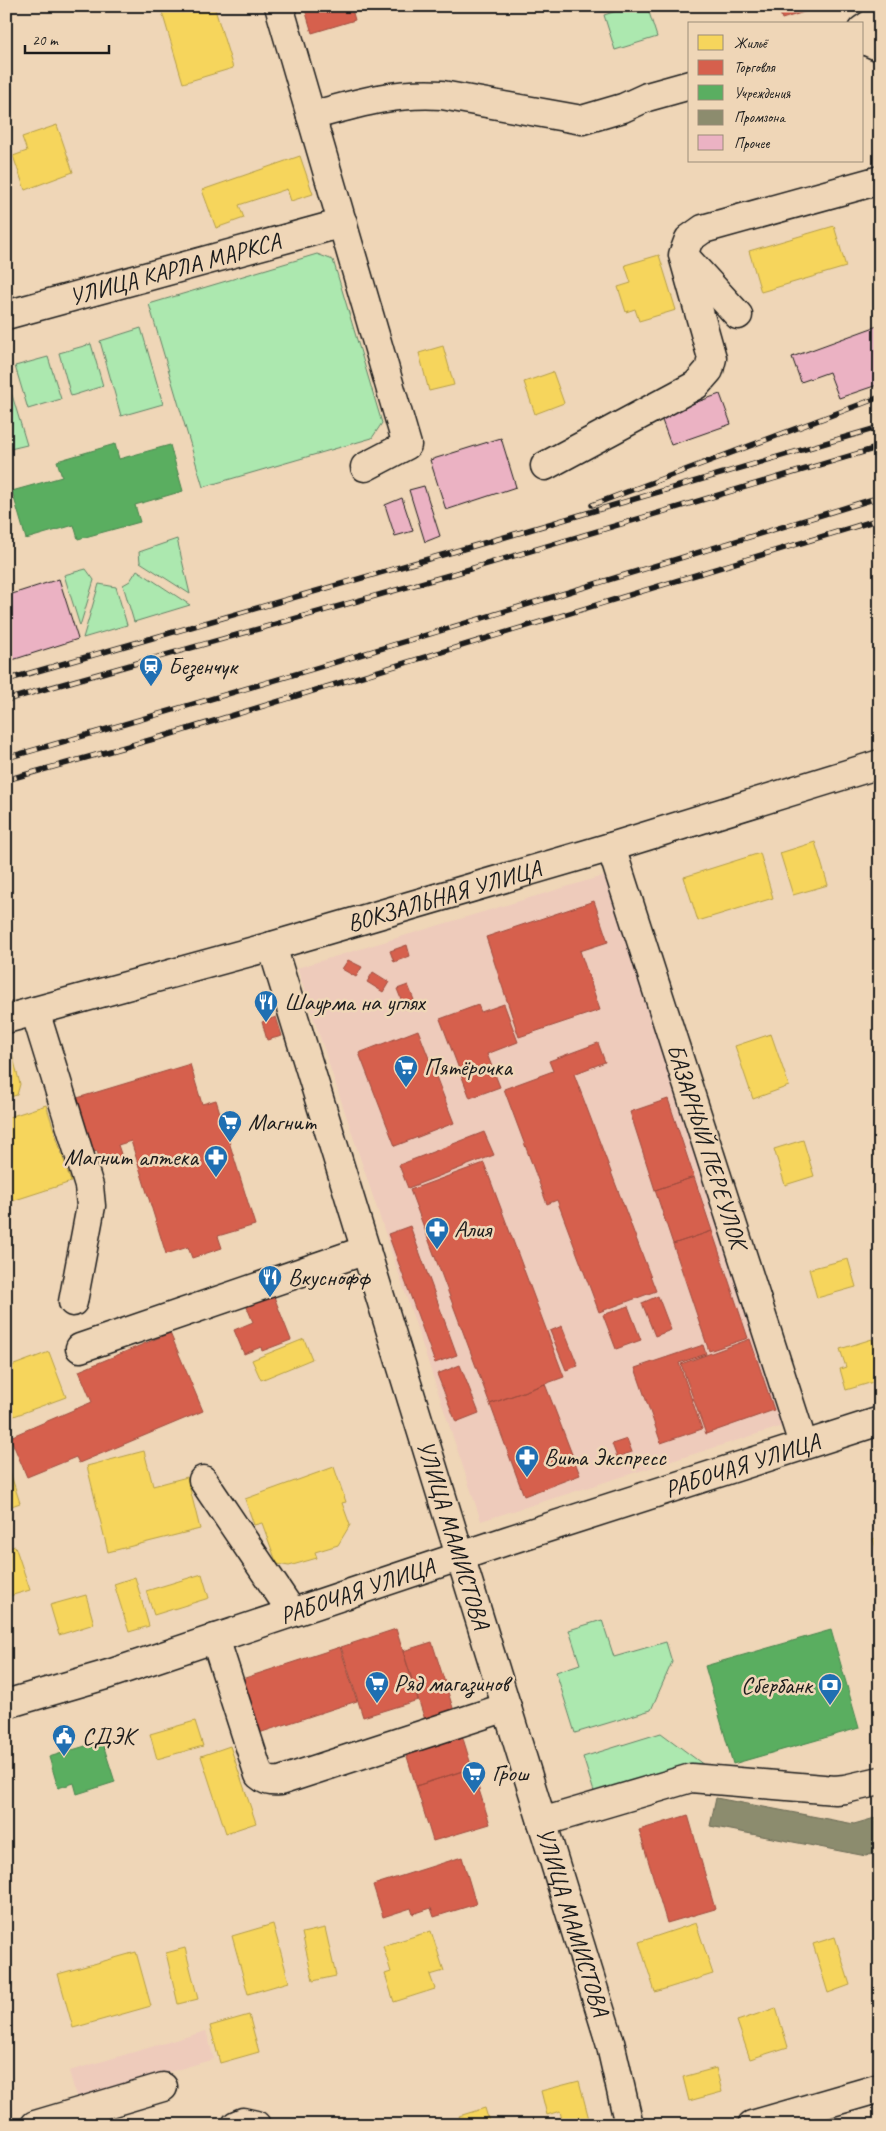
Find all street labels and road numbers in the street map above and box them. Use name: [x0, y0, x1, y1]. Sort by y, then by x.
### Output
street label: УЛИЦА КАРЛА МАРКСА: [66, 226, 285, 312]
street label: ВОКЗАЛЬНАЯ УЛИЦА: [344, 853, 545, 938]
street label: БАЗАРНЫЙ ПЕРЕУЛОК: [660, 1040, 756, 1257]
street label: РАБОЧАЯ УЛИЦА: [661, 1426, 824, 1504]
street label: УЛИЦА МАМИСТОВА: [410, 1437, 497, 1633]
street label: РАБОЧАЯ УЛИЦА: [276, 1551, 439, 1631]
street label: УЛИЦА МАМИСТОВА: [530, 1824, 616, 2020]

